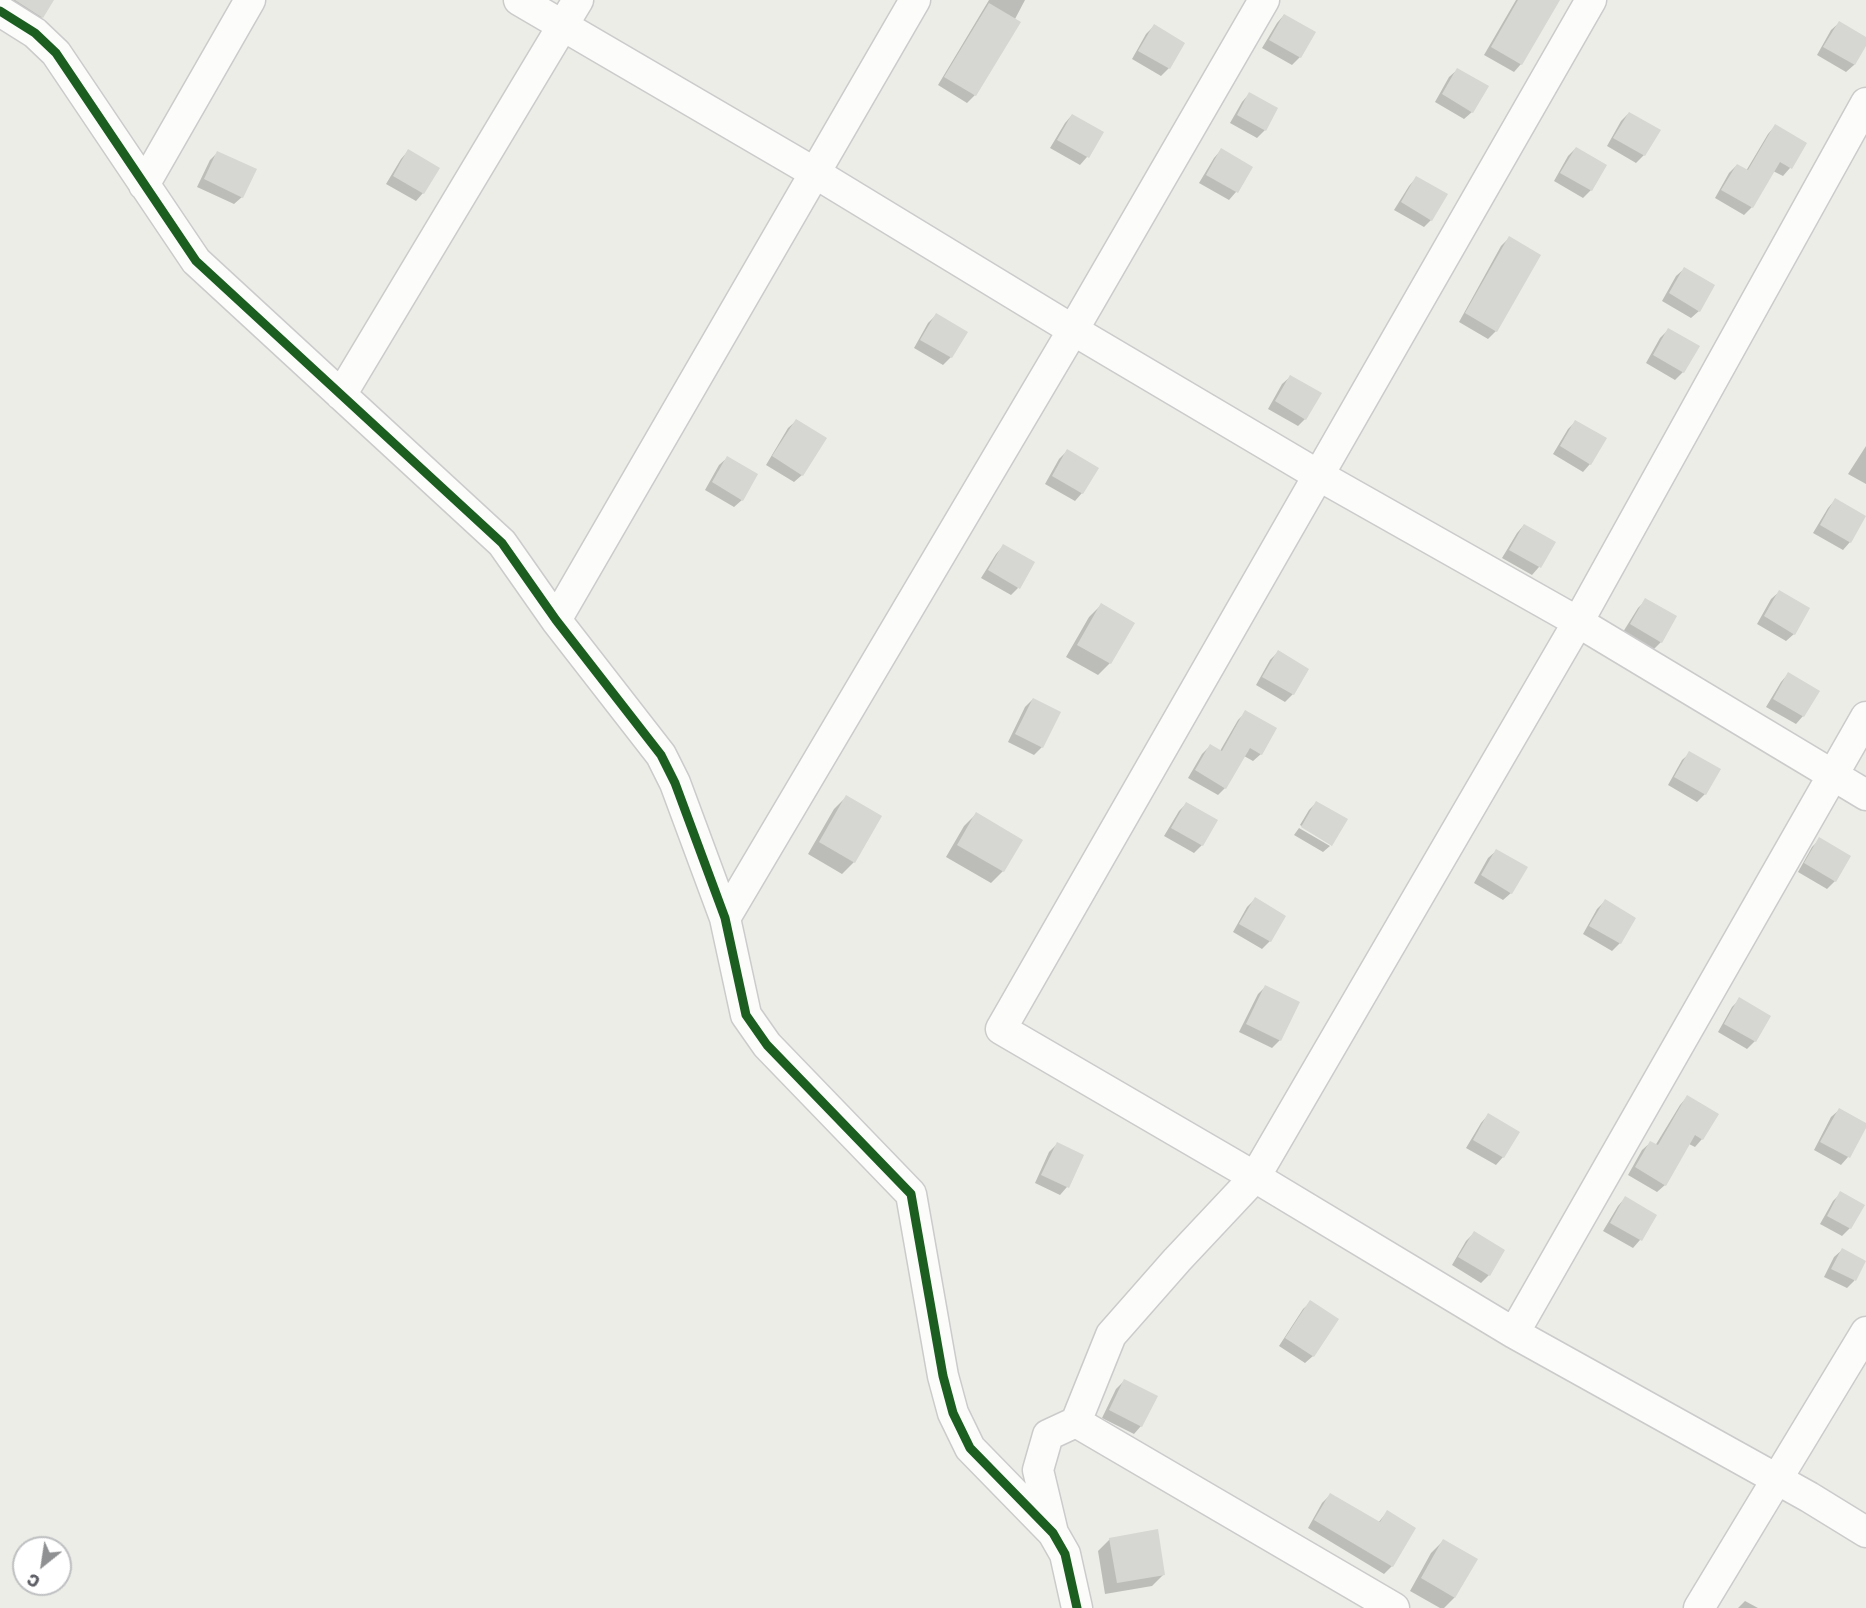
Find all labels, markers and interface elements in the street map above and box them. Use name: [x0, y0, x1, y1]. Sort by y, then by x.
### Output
north arrow: [12, 1536, 72, 1596]
text: С: [24, 1569, 43, 1591]

